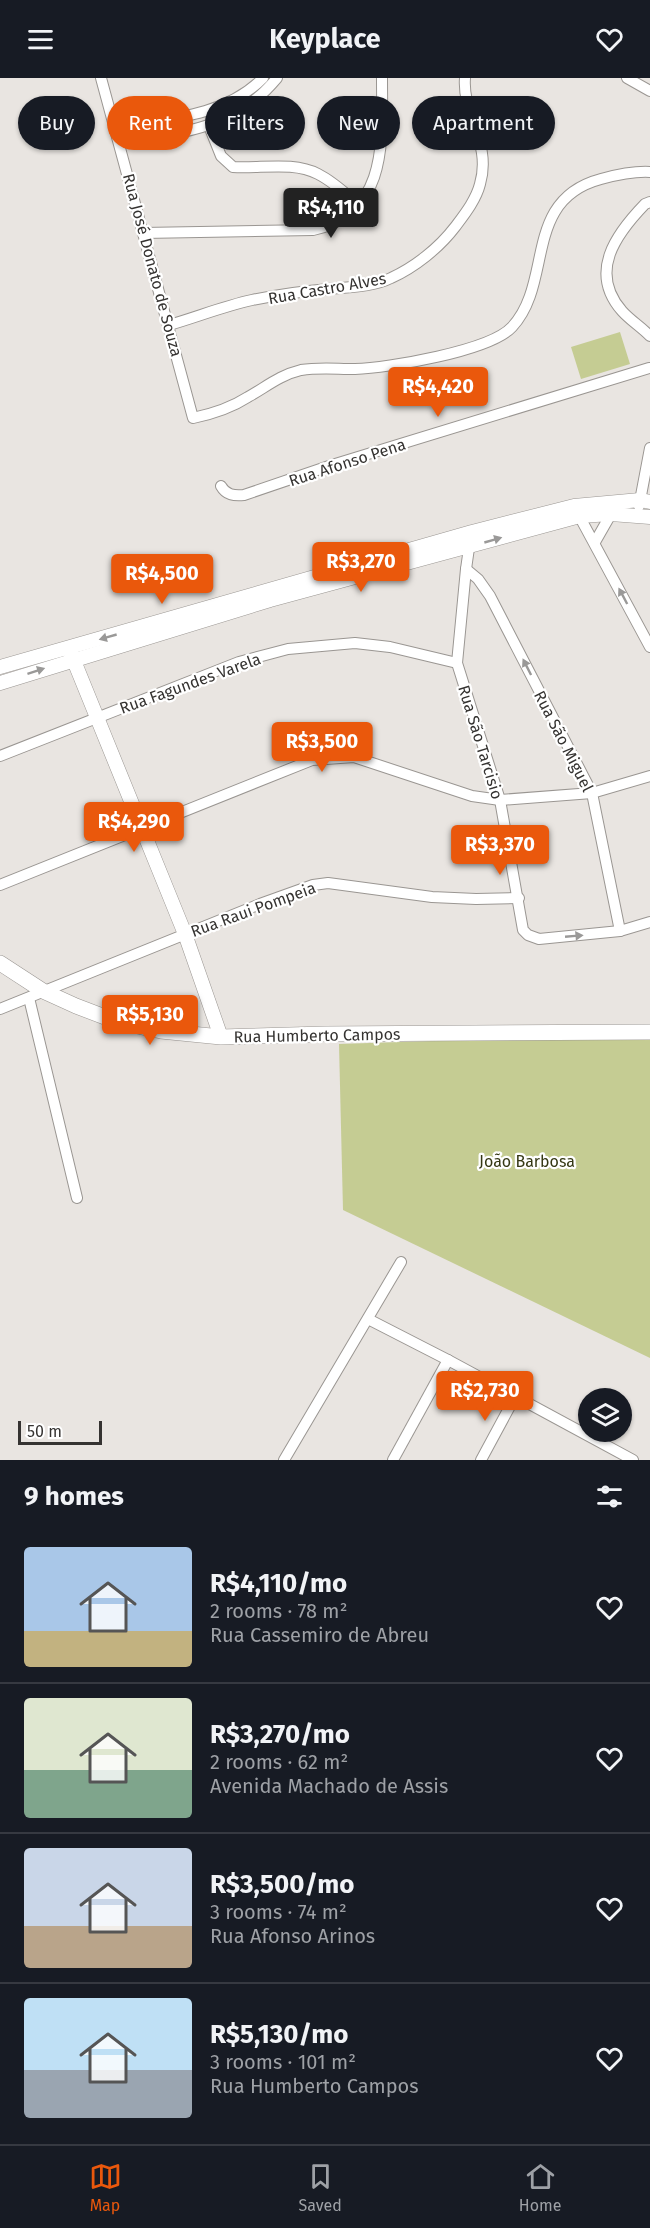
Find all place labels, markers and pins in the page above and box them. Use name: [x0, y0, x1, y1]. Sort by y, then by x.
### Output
pin: R$4,110: [276, 188, 386, 239]
pin: R$4,420: [383, 367, 493, 418]
pin: R$3,270: [306, 542, 416, 593]
pin: R$4,500: [107, 554, 217, 605]
pin: R$3,500: [267, 722, 377, 773]
pin: R$4,290: [79, 802, 189, 853]
pin: R$3,370: [445, 825, 555, 876]
pin: R$5,130: [95, 995, 205, 1046]
pin: R$2,730: [430, 1371, 540, 1422]

